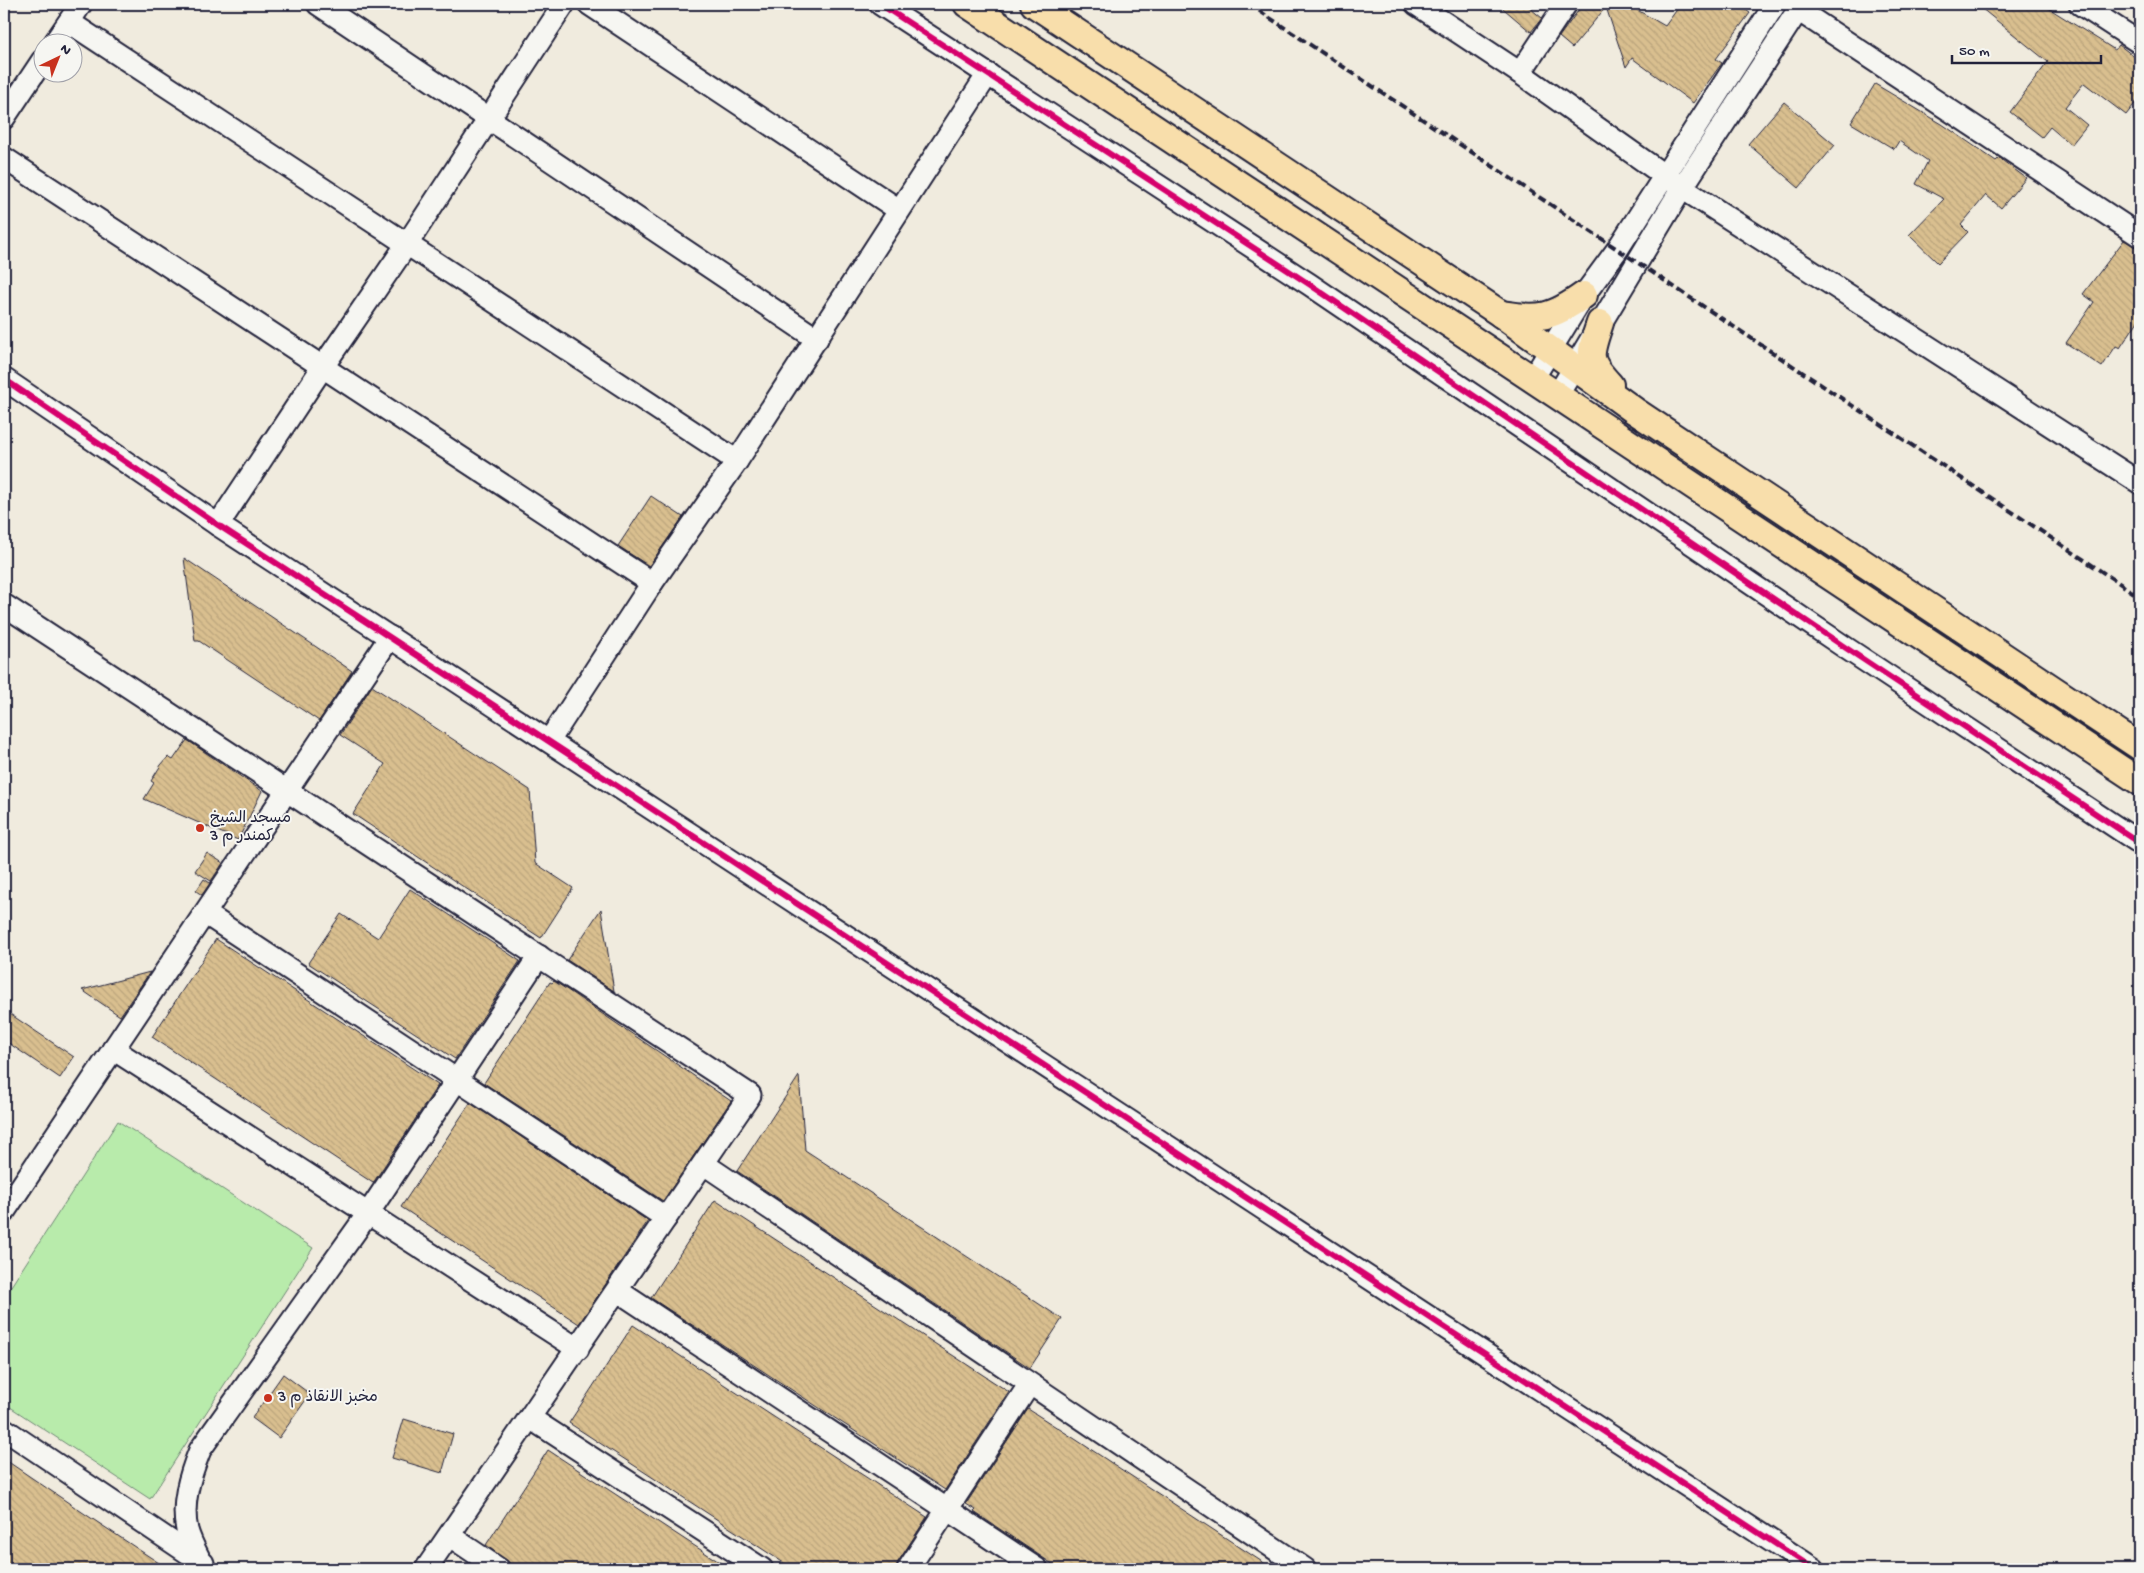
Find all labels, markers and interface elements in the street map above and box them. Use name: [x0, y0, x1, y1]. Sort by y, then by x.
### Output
north arrow: [32, 32, 82, 82]
scale bar: [1952, 32, 2100, 64]
text: N: [56, 41, 74, 60]
text: 50 m: [1959, 43, 1990, 61]
place label: مسجد الشيخ كمندر م 3: [209, 810, 291, 847]
marker: مسجد الشيخ كمندر م 3: [194, 822, 206, 834]
place label: مخبز الانقاذ م 3: [277, 1389, 378, 1408]
marker: مخبز الانقاذ م 3: [262, 1392, 274, 1404]

